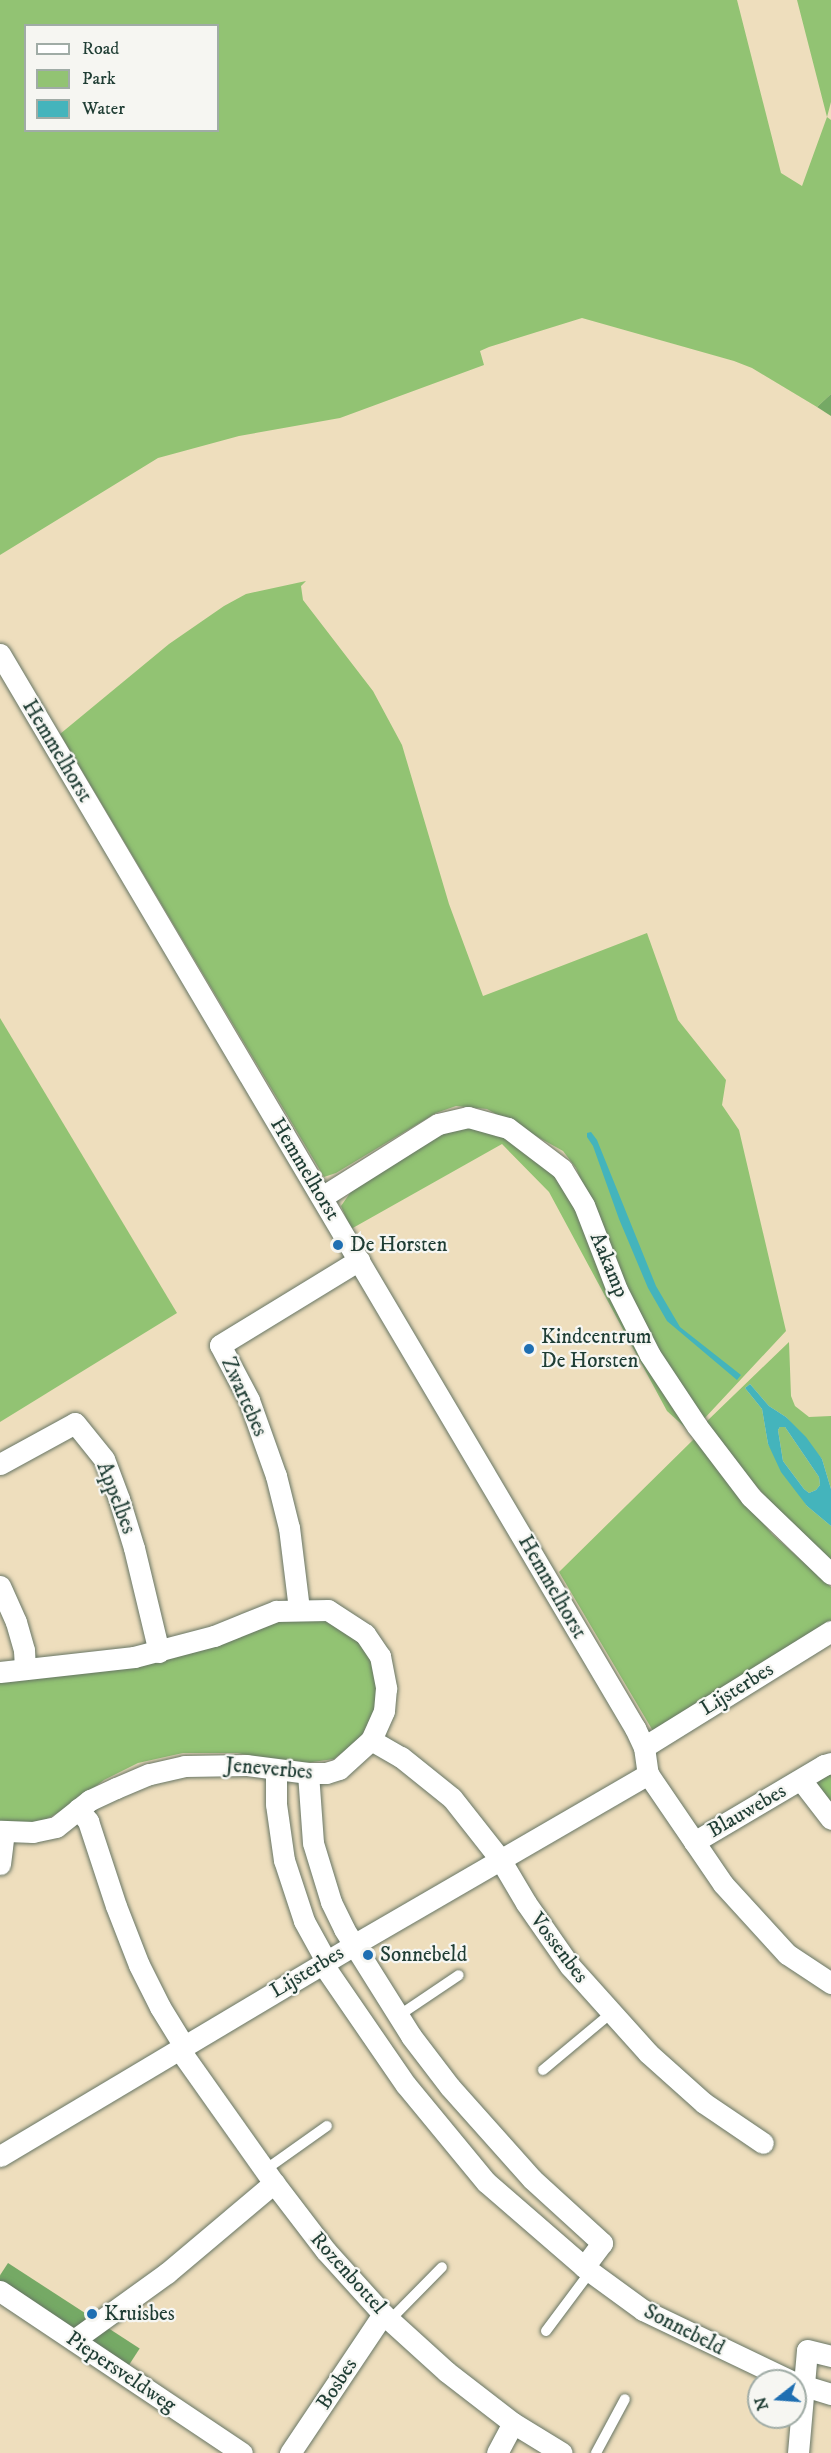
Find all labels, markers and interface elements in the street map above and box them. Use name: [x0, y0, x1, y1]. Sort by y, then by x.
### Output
legend: [24, 24, 219, 132]
text: Road: [82, 38, 119, 60]
text: Park: [82, 68, 116, 90]
text: Water: [82, 98, 125, 120]
street label: Hemmelhorst: [17, 695, 97, 807]
street label: Hemmelhorst: [265, 1113, 345, 1225]
street label: Aakamp: [584, 1229, 634, 1301]
place label: De Horsten: [350, 1232, 448, 1258]
marker: De Horsten: [331, 1238, 345, 1252]
place label: Kindcentrum De Horsten: [541, 1324, 652, 1374]
marker: Kindcentrum De Horsten: [522, 1342, 536, 1356]
street label: Zwartebes: [215, 1353, 273, 1441]
street label: Appelbes: [91, 1458, 141, 1538]
street label: Hemmelhorst: [512, 1531, 592, 1643]
street label: Lijsterbes: [696, 1657, 778, 1721]
street label: Jeneverbes: [224, 1753, 314, 1785]
street label: Blauwebes: [703, 1779, 791, 1843]
street label: Vossenbes: [524, 1908, 594, 1988]
street label: Lijsterbes: [266, 1940, 348, 2004]
place label: Sonnebeld: [380, 1942, 467, 1968]
marker: Sonnebeld: [361, 1948, 375, 1962]
street label: Rozenbottel: [305, 2227, 391, 2319]
street label: Sonnebeld: [639, 2299, 729, 2361]
place label: Kruisbes: [104, 2301, 175, 2327]
marker: Kruisbes: [85, 2307, 99, 2321]
street label: Piepersveldweg: [61, 2326, 181, 2418]
street label: Bosbes: [311, 2354, 363, 2414]
north arrow: [747, 2369, 807, 2429]
text: N: [750, 2394, 773, 2413]

